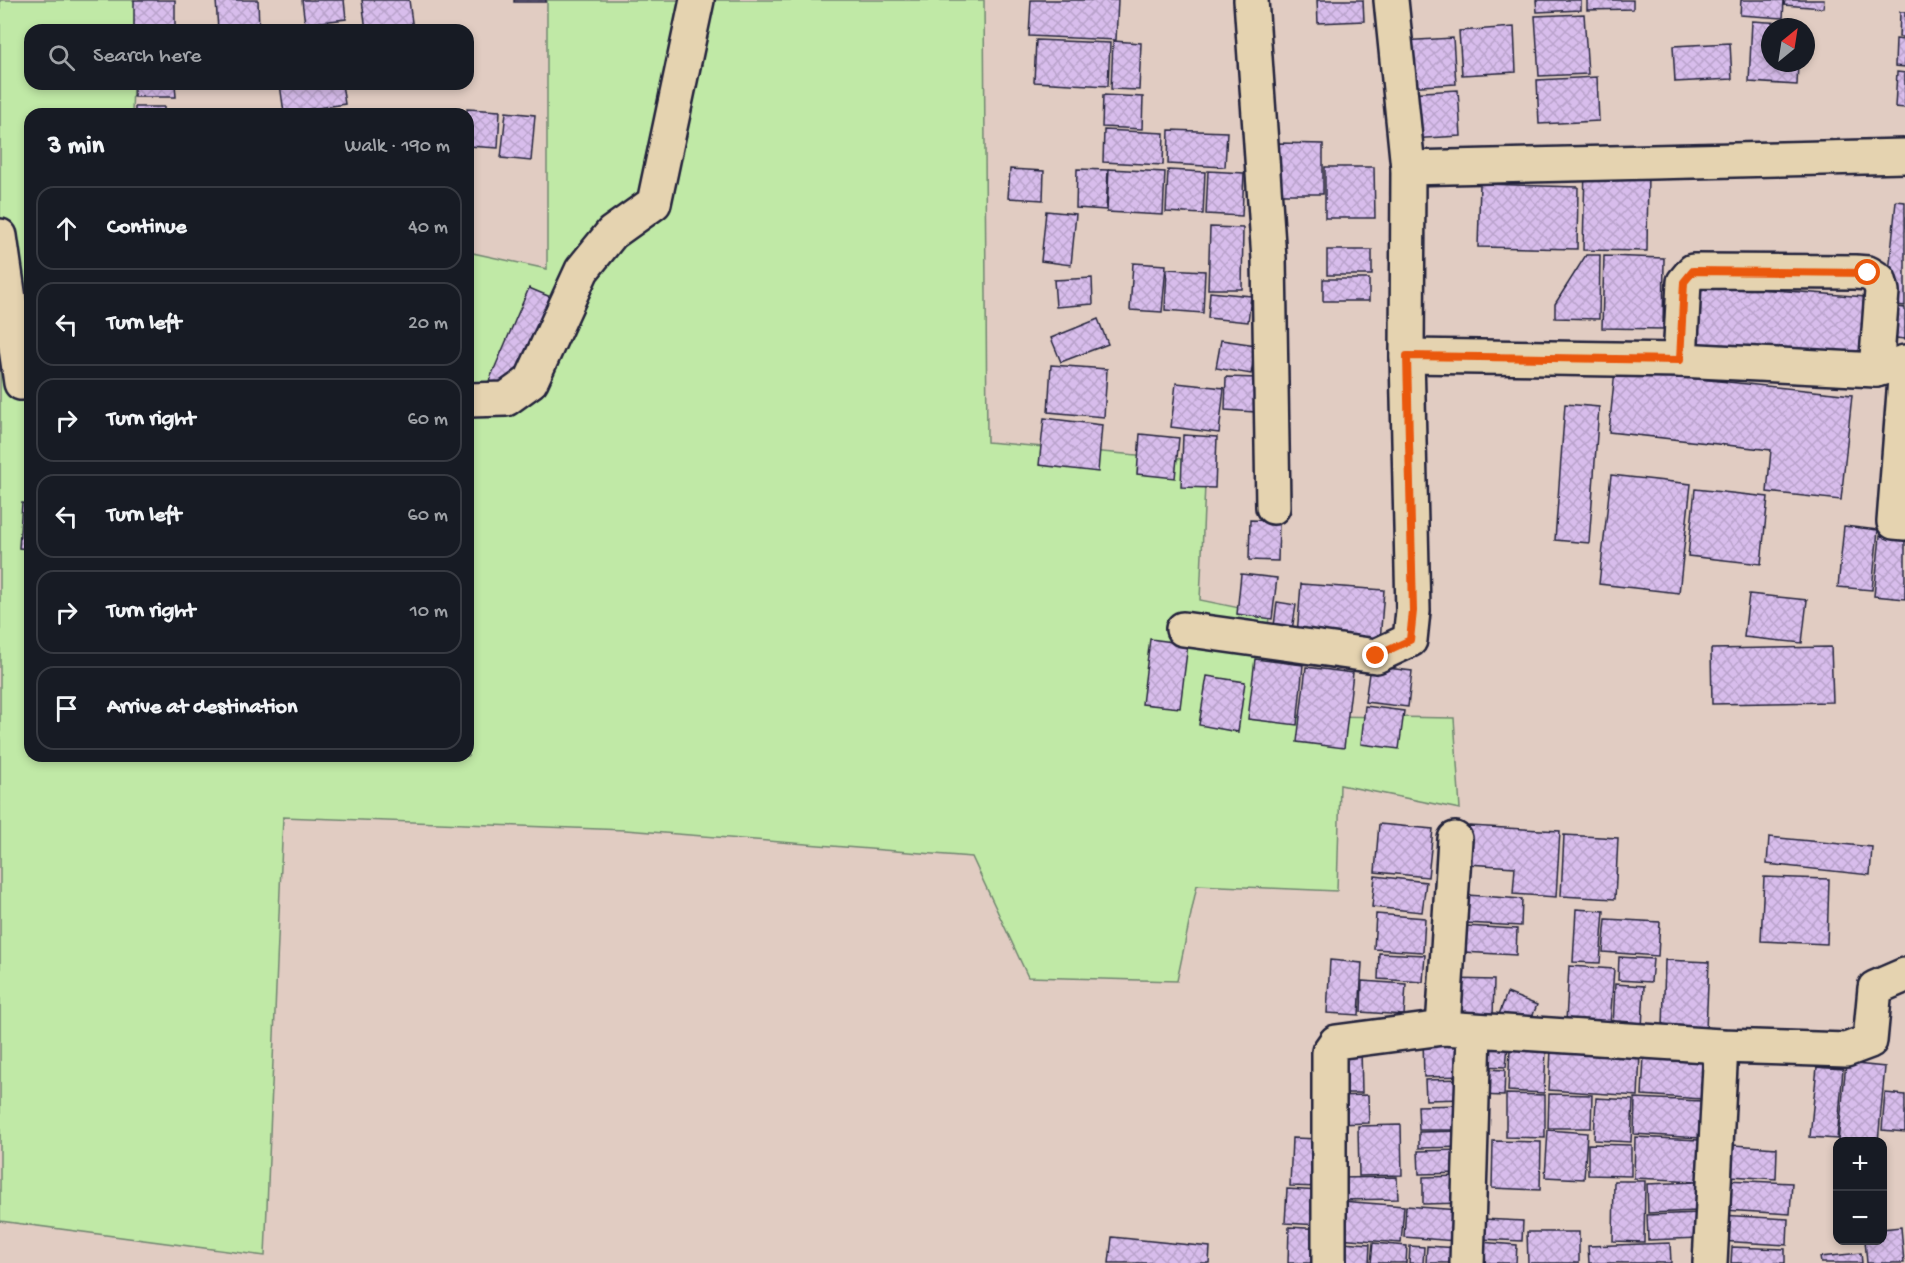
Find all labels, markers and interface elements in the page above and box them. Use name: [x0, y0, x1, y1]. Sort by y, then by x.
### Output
north arrow: [1761, 18, 1815, 72]
search box: [24, 24, 474, 90]
icon: search: [45, 41, 78, 74]
text: Search here: [93, 44, 201, 70]
text: 3 min: [48, 132, 104, 163]
text: Walk · 190 m: [344, 136, 450, 159]
icon: ahead: [50, 212, 83, 245]
text: Continue: [107, 215, 187, 241]
text: 40 m: [408, 217, 448, 240]
route start: [1854, 259, 1880, 285]
icon: left: [50, 308, 83, 341]
text: Turn left: [107, 311, 181, 337]
text: 20 m: [408, 313, 448, 336]
icon: right: [50, 404, 83, 437]
text: Turn right: [107, 407, 195, 433]
text: 60 m: [408, 409, 448, 432]
icon: left: [50, 500, 83, 533]
text: Turn left: [107, 503, 181, 529]
text: 60 m: [408, 505, 448, 528]
icon: right: [50, 596, 83, 629]
text: Turn right: [107, 599, 195, 625]
text: 10 m: [410, 601, 448, 624]
route end: [1362, 642, 1388, 668]
icon: arrive: [50, 692, 83, 725]
text: Arrive at destination: [107, 695, 297, 721]
map controls: [1833, 1137, 1887, 1245]
button: +: [1833, 1137, 1887, 1191]
button: −: [1833, 1191, 1887, 1245]

